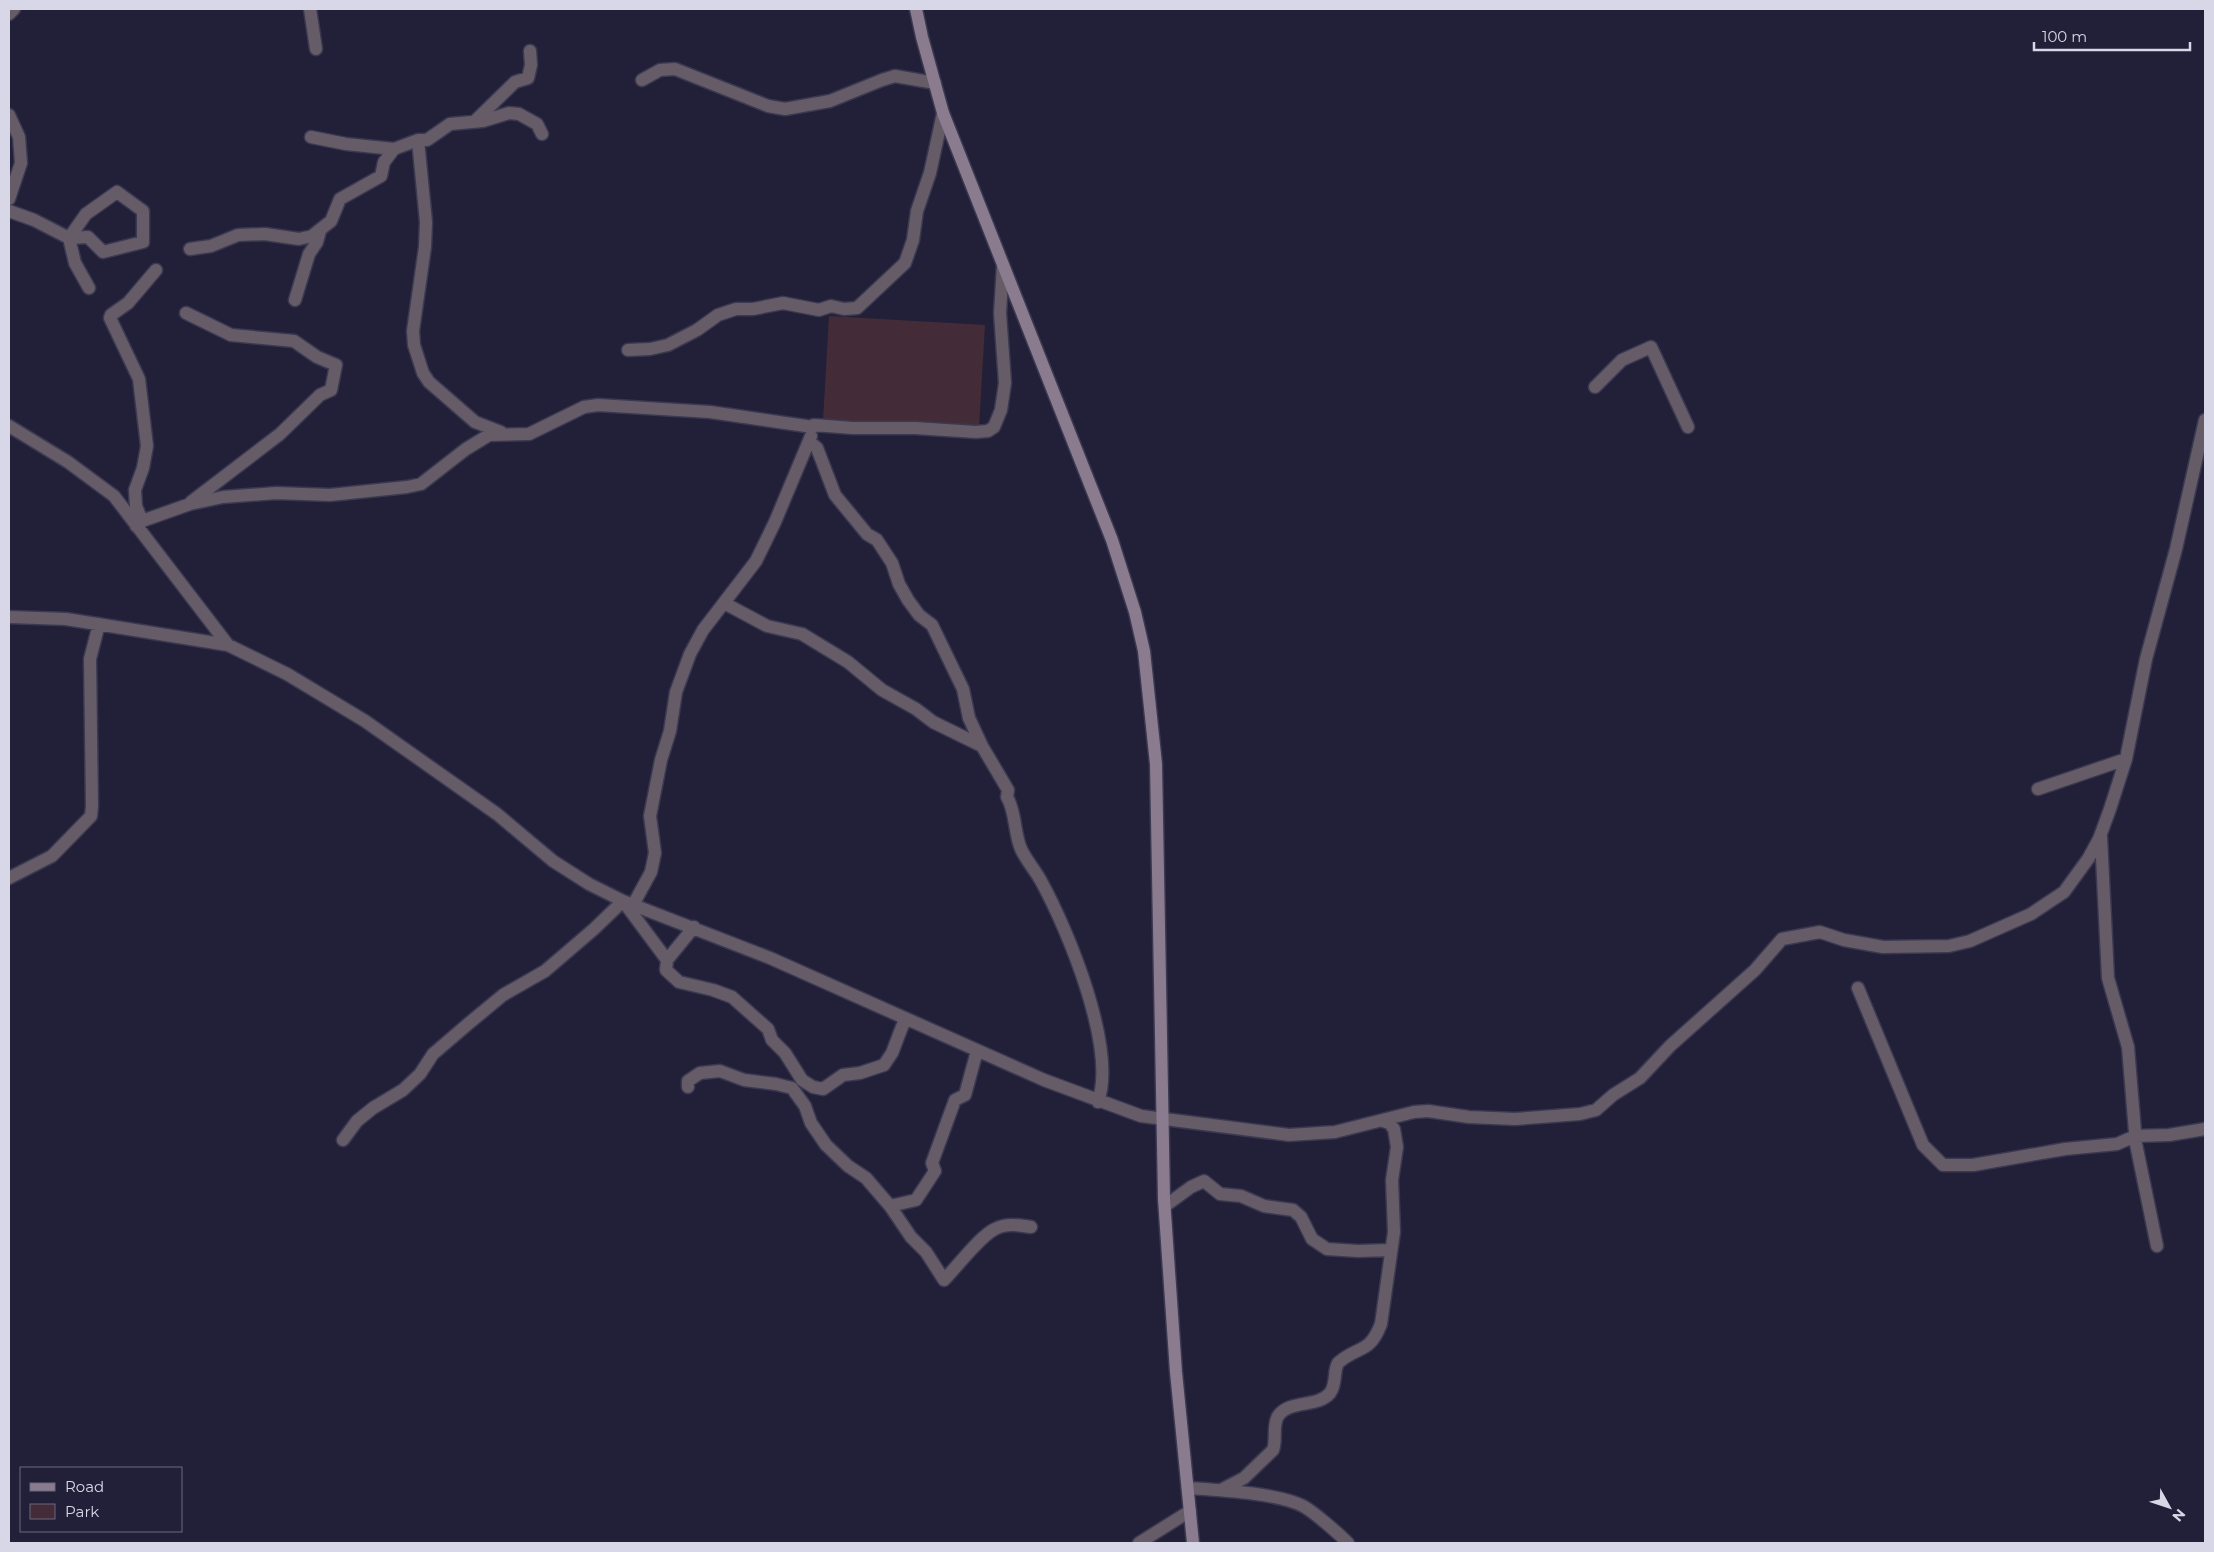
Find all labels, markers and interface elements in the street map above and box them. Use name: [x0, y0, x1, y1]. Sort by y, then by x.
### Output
scale bar: [2034, 20, 2190, 52]
text: 100 m: [2042, 27, 2087, 46]
legend: [20, 1467, 182, 1532]
text: Road: [65, 1477, 104, 1496]
north arrow: [2144, 1482, 2194, 1532]
text: Park: [65, 1502, 99, 1521]
text: N: [2168, 1505, 2189, 1525]

